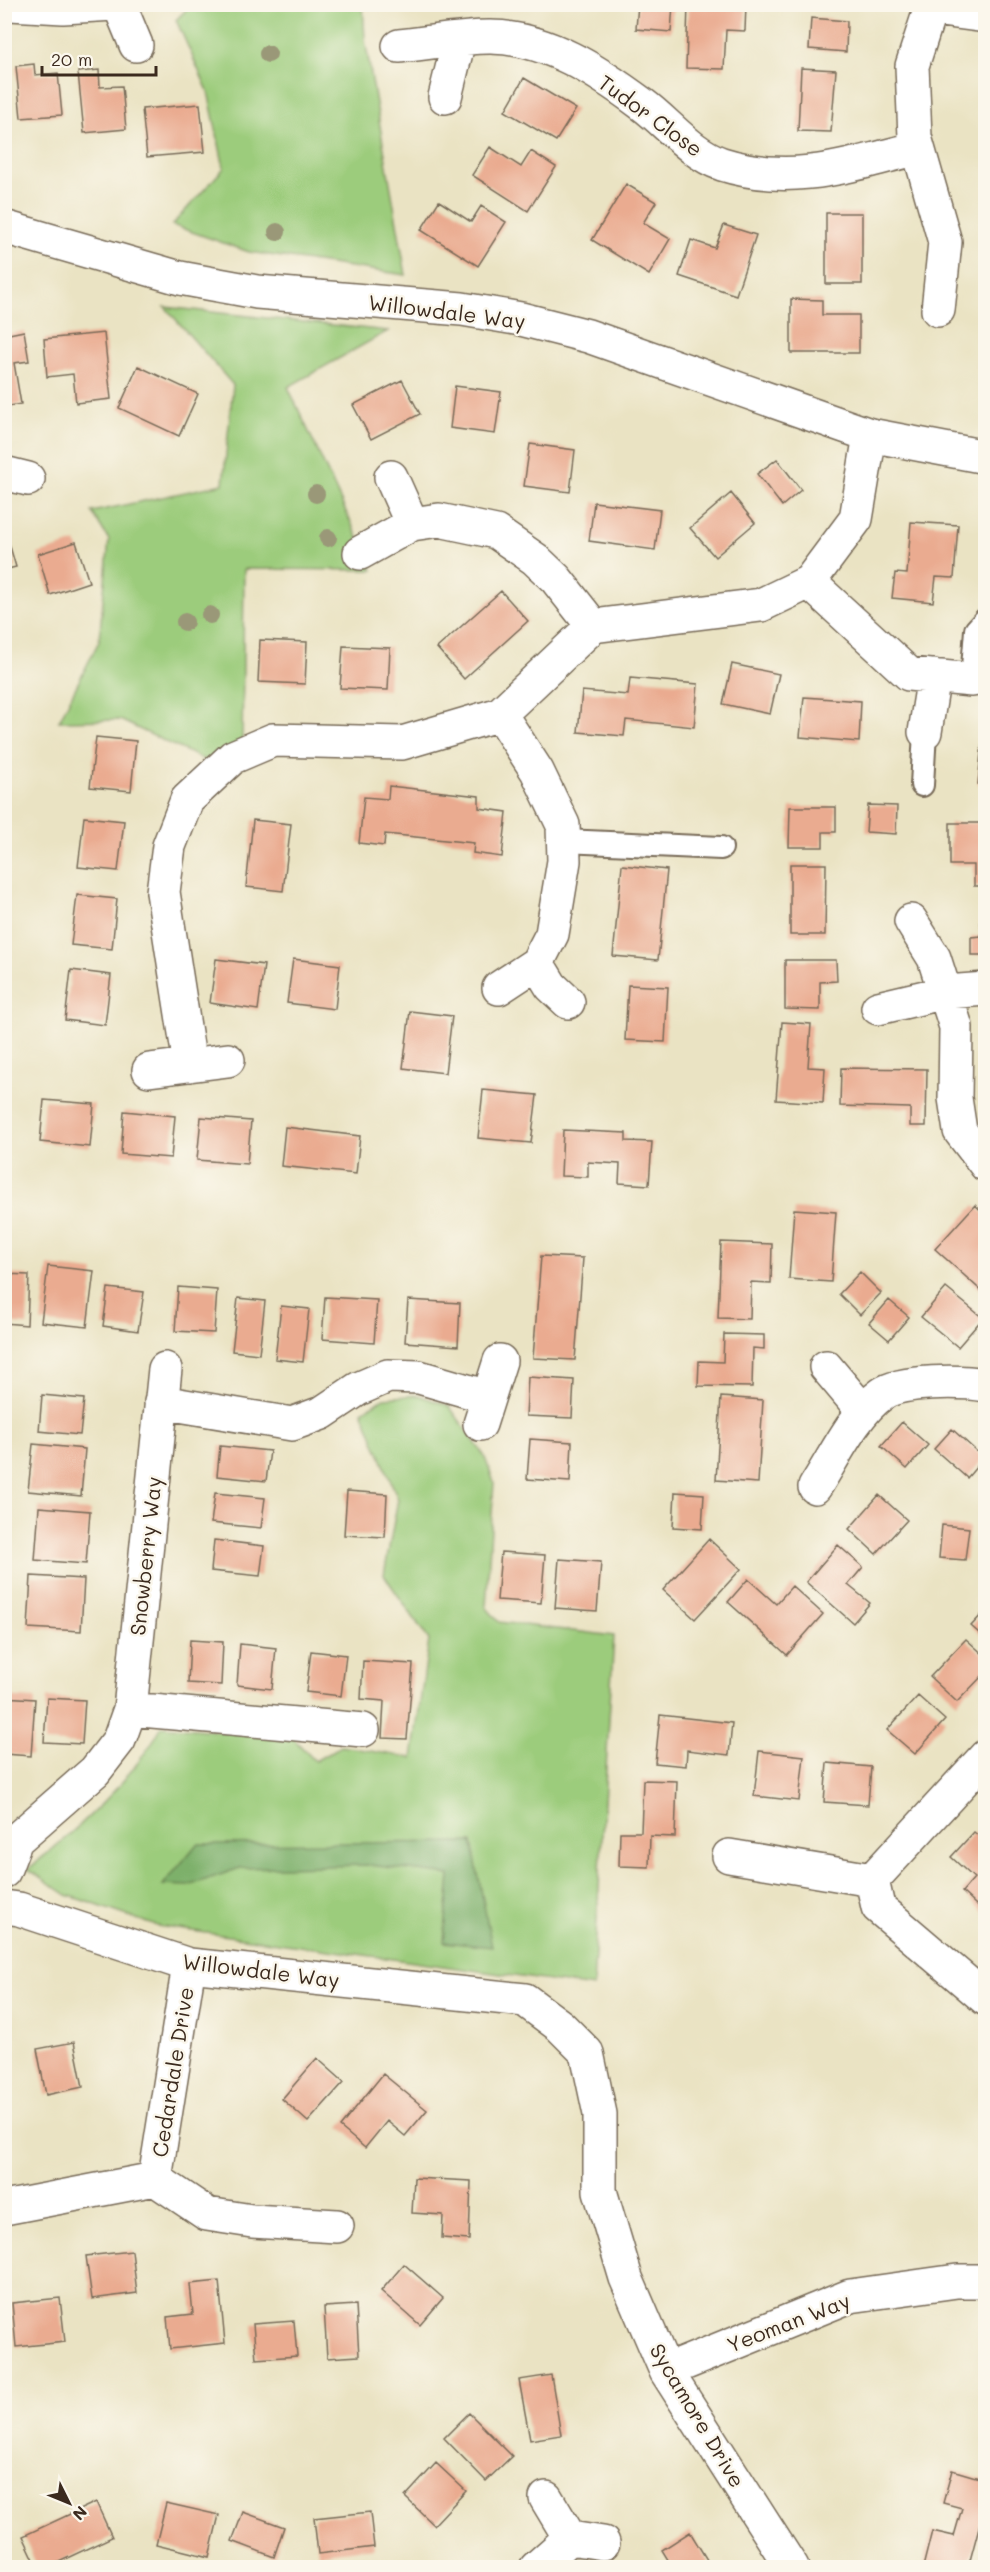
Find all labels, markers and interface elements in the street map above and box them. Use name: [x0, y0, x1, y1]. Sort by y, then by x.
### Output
scale bar: [42, 39, 156, 77]
text: 20 m: [51, 47, 92, 71]
street label: Tudor Close: [594, 68, 708, 162]
street label: Willowdale Way: [367, 288, 527, 334]
street label: Snowberry Way: [123, 1475, 167, 1637]
street label: Willowdale Way: [181, 1947, 341, 1993]
street label: Cedardale Drive: [145, 1985, 199, 2159]
street label: Yeoman Way: [723, 2286, 853, 2358]
street label: Sycamore Drive: [644, 2338, 752, 2492]
north arrow: [39, 2473, 99, 2533]
text: N: [69, 2502, 92, 2525]

